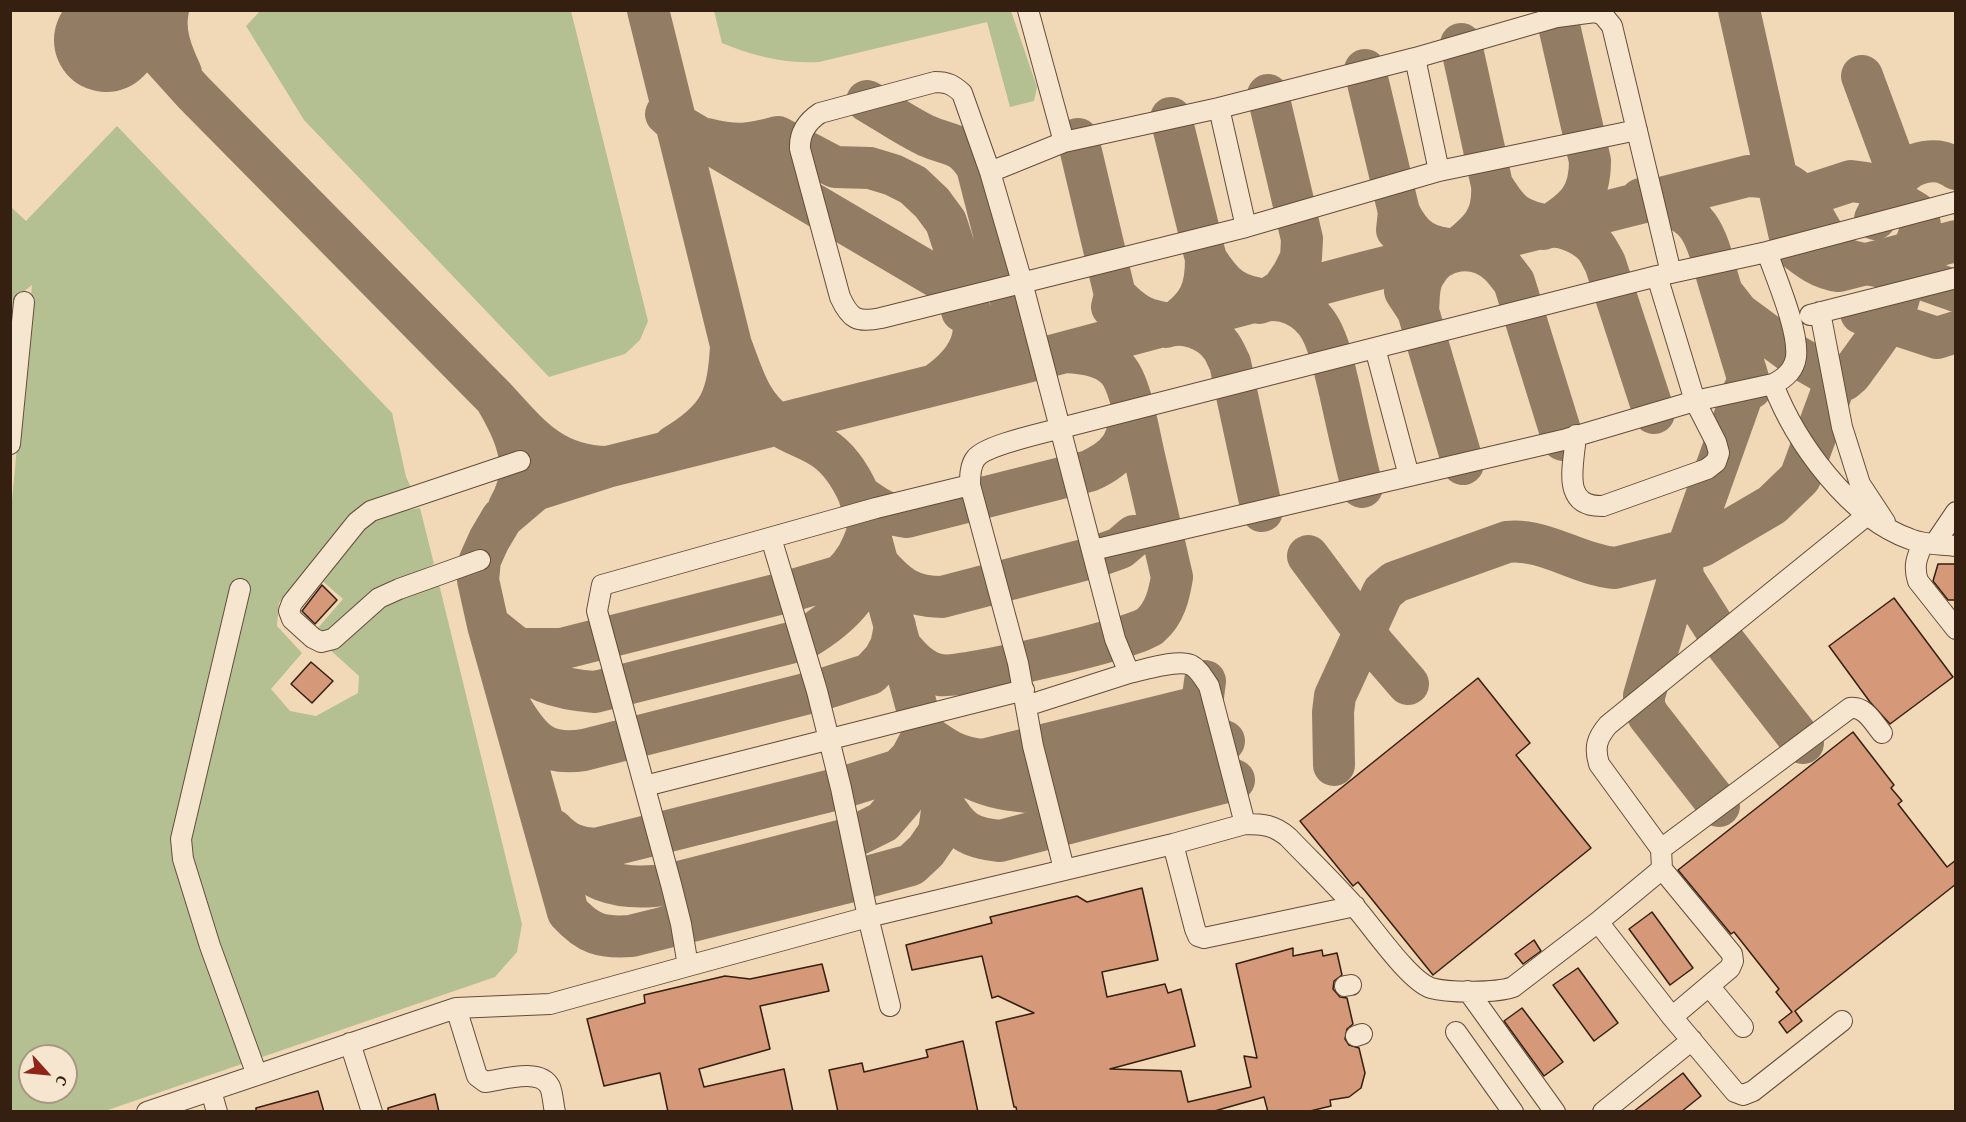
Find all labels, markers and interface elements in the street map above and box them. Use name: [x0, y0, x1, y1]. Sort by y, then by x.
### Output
north arrow: [18, 1044, 78, 1104]
text: С: [50, 1072, 75, 1091]

